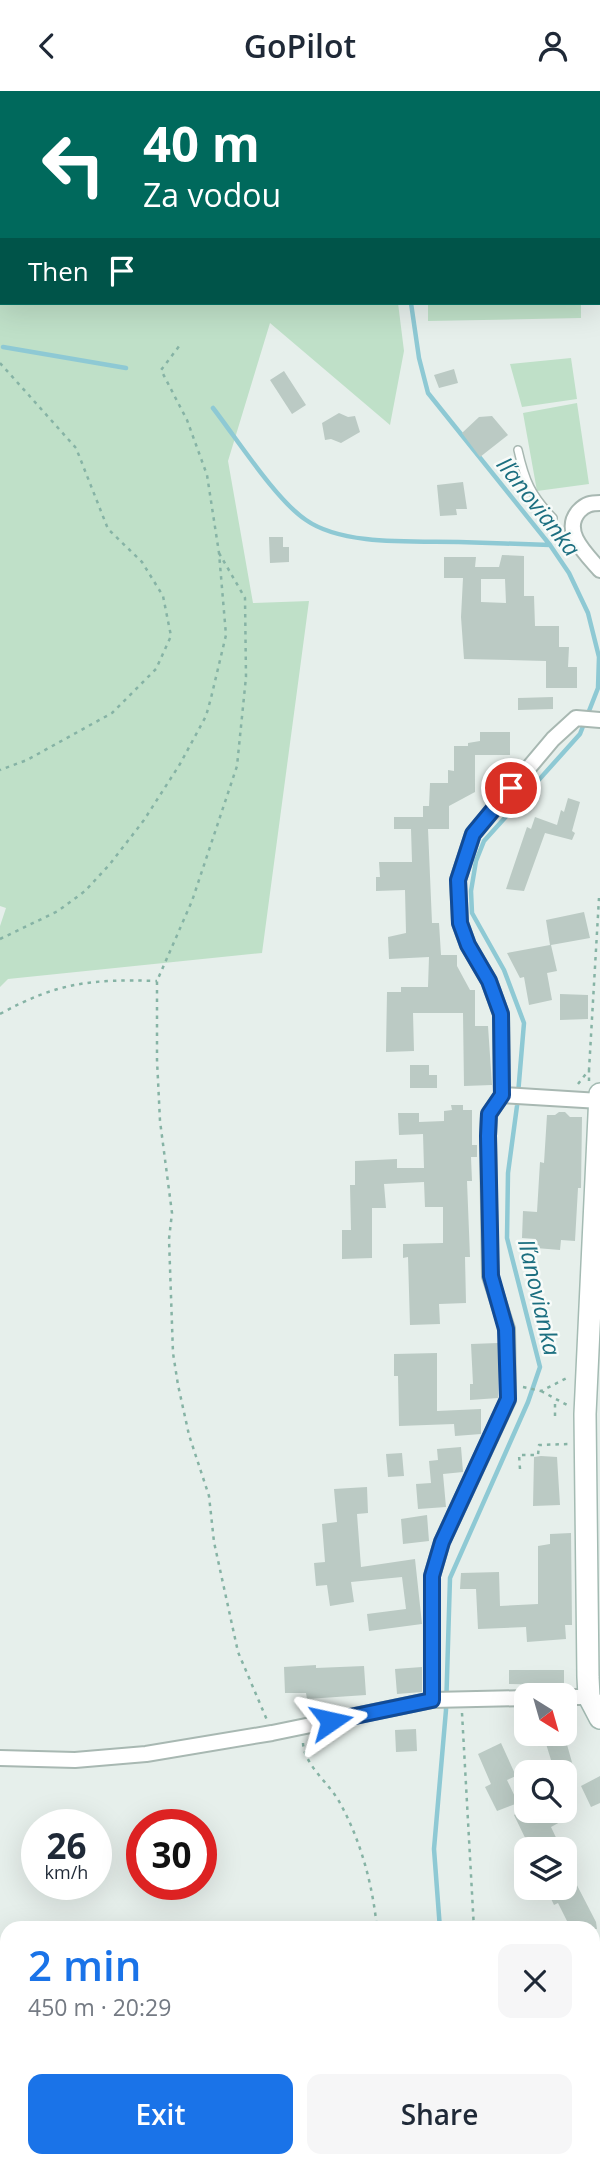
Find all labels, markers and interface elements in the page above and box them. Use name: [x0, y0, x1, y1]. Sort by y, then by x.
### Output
text: GoPilot: [244, 24, 356, 67]
icon: back: [28, 27, 66, 65]
icon: person: [534, 27, 572, 65]
text: 40 m: [143, 110, 260, 176]
icon: left: [28, 119, 119, 210]
text: Za vodou: [143, 173, 281, 216]
icon: arrive: [103, 252, 141, 290]
text: Then: [28, 253, 89, 289]
water label: Iľanovianka: [490, 449, 588, 563]
pin: [481, 758, 541, 818]
icon: arrive: [492, 769, 530, 807]
water label: Iľanovianka: [511, 1236, 569, 1358]
north arrow: [514, 1683, 578, 1747]
map controls: [514, 1683, 577, 1900]
position arrow: [294, 1684, 368, 1758]
button: search: [514, 1760, 577, 1823]
speed limit sign: 30: [126, 1809, 217, 1900]
text: 26: [46, 1822, 87, 1869]
button: layers: [514, 1837, 577, 1900]
text: km/h: [45, 1860, 88, 1884]
text: 2 min: [28, 1936, 141, 1993]
button: close: [498, 1944, 572, 2018]
text: 450 m · 20:29: [28, 1991, 171, 2023]
button: Exit: [28, 2074, 293, 2154]
button: Share: [307, 2074, 572, 2154]

